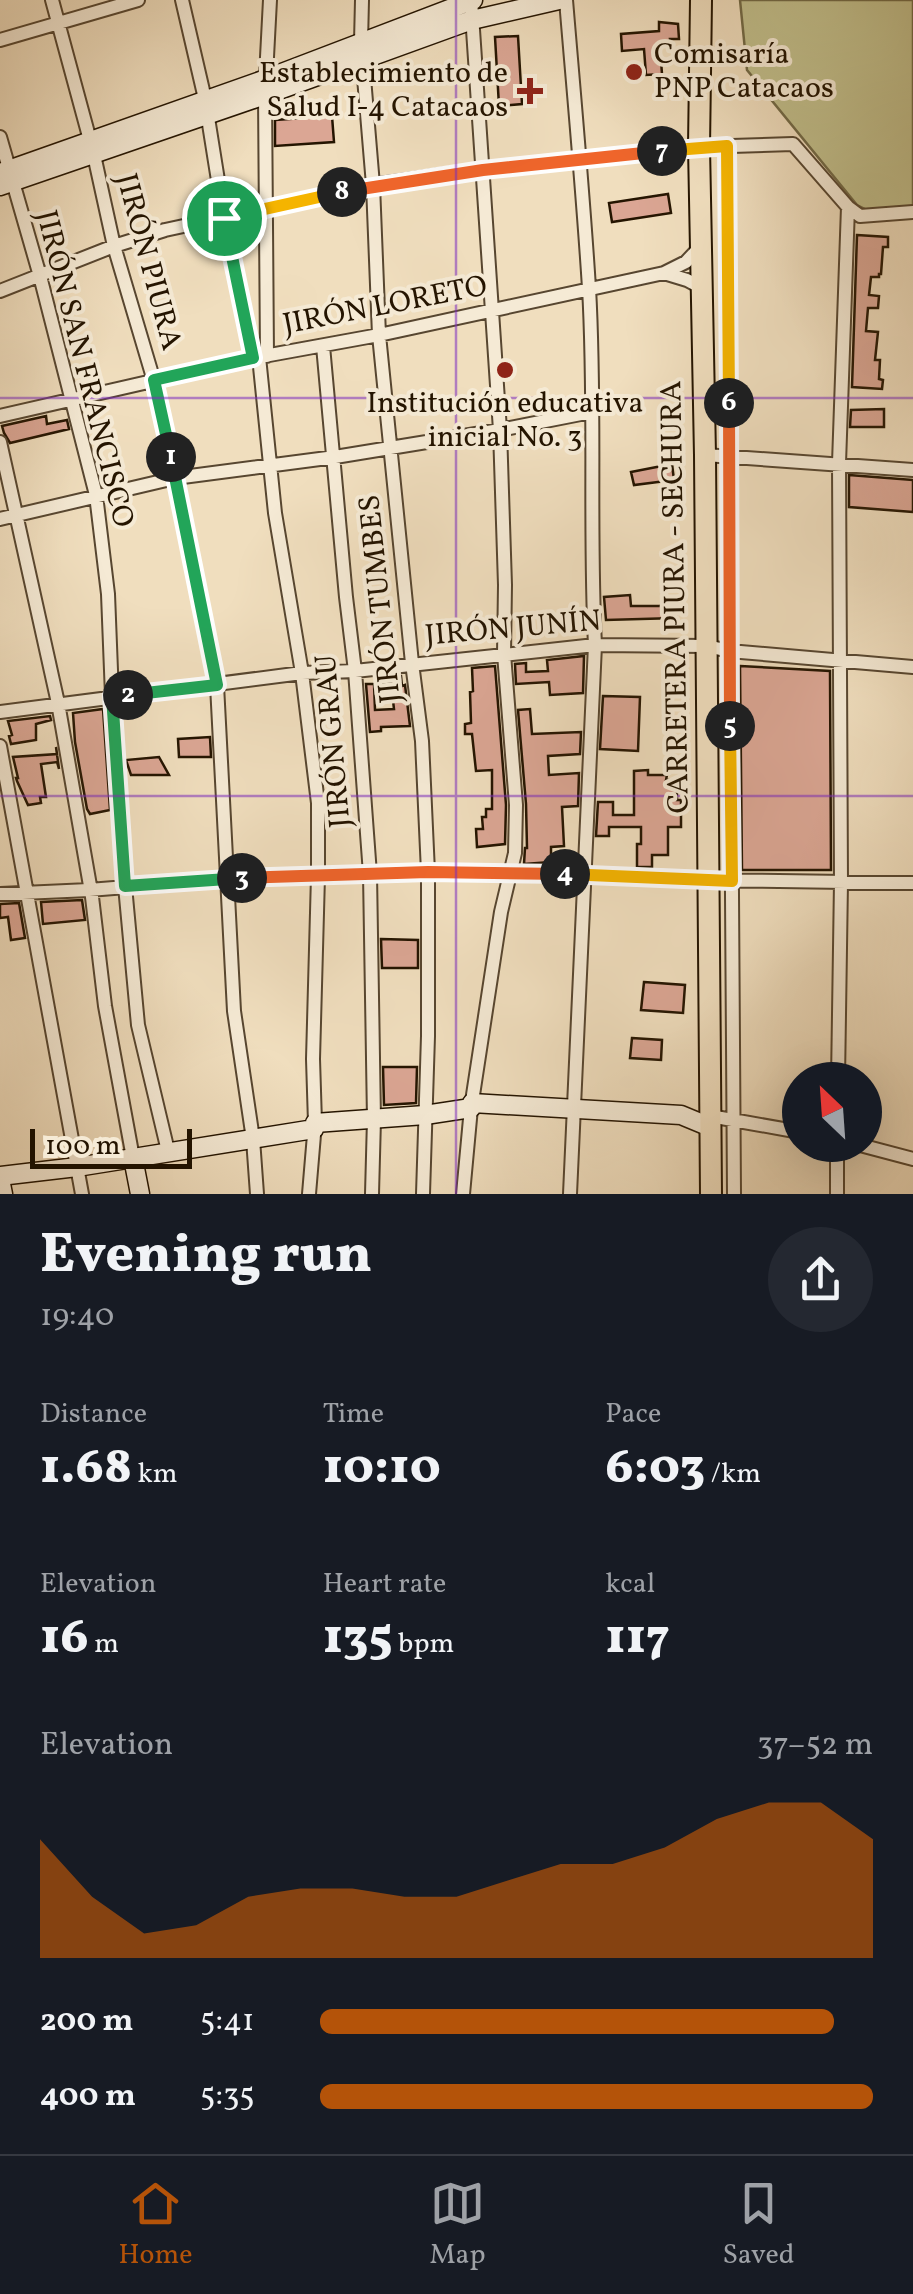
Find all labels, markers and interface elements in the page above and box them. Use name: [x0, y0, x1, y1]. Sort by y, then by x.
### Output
place label: Comisaría PNP Catacaos: [654, 34, 834, 110]
place label: Establecimiento de Salud I-4 Catacaos: [259, 53, 508, 129]
marker: Comisaría PNP Catacaos: [623, 61, 645, 83]
marker: Establecimiento de Salud I-4 Catacaos: [517, 78, 543, 104]
pin: 7: [637, 126, 687, 176]
text: 7: [655, 131, 669, 170]
pin: 8: [317, 167, 367, 217]
street label: JIRÓN PIURA: [104, 169, 192, 355]
text: 8: [334, 172, 350, 211]
pin: [182, 176, 267, 261]
icon: arrive: [197, 191, 252, 246]
street label: JIRÓN SAN FRANCISCO: [24, 206, 144, 532]
street label: JIRÓN LORETO: [279, 266, 491, 346]
marker: Institución educativa inicial No. 3: [494, 359, 516, 381]
pin: 6: [704, 378, 754, 428]
street label: CARRETERA PIURA - SECHURA: [651, 380, 701, 814]
place label: Institución educativa inicial No. 3: [367, 383, 644, 459]
text: 6: [721, 383, 737, 422]
pin: 1: [146, 432, 196, 482]
text: 1: [165, 437, 177, 476]
street label: JIRÓN TUMBES: [349, 493, 413, 705]
street label: JIRÓN JUNÍN: [423, 600, 603, 658]
street label: JIRÓN GRAU: [306, 653, 362, 829]
pin: 2: [103, 670, 153, 720]
text: 2: [121, 675, 135, 714]
pin: 5: [705, 701, 755, 751]
text: 5: [723, 706, 737, 745]
pin: 4: [540, 849, 590, 899]
pin: 3: [217, 853, 267, 903]
text: 4: [557, 854, 573, 893]
text: 3: [235, 858, 249, 897]
north arrow: [782, 1062, 882, 1162]
map controls: [782, 1062, 882, 1162]
scale bar: [30, 1124, 192, 1168]
text: 100 m: [45, 1127, 120, 1166]
text: Evening run: [40, 1219, 372, 1295]
button: share: [768, 1227, 873, 1332]
text: 19:40: [40, 1295, 114, 1339]
text: Distance: [40, 1395, 147, 1434]
text: Time: [323, 1395, 384, 1434]
text: Pace: [605, 1395, 661, 1434]
text: 1.68: [40, 1434, 132, 1504]
text: 10:10: [323, 1434, 441, 1504]
text: 6:03: [605, 1434, 705, 1504]
text: km: [132, 1455, 178, 1494]
text: /km: [705, 1455, 761, 1494]
text: Elevation: [40, 1565, 156, 1604]
text: Heart rate: [323, 1565, 446, 1604]
text: kcal: [605, 1565, 655, 1604]
text: 16: [40, 1604, 89, 1674]
text: 135: [323, 1604, 393, 1674]
text: 117: [605, 1604, 670, 1674]
text: m: [89, 1625, 119, 1664]
text: bpm: [393, 1625, 454, 1664]
text: Elevation: [40, 1724, 173, 1768]
text: 37–52 m: [757, 1724, 873, 1768]
text: 200 m: [40, 2000, 134, 2044]
text: 5:41: [200, 2000, 254, 2044]
text: 400 m: [40, 2075, 136, 2119]
text: 5:35: [200, 2075, 255, 2119]
tab: Home: [118, 2176, 193, 2275]
tab: Map: [429, 2176, 485, 2275]
tab: Saved: [722, 2176, 795, 2275]

